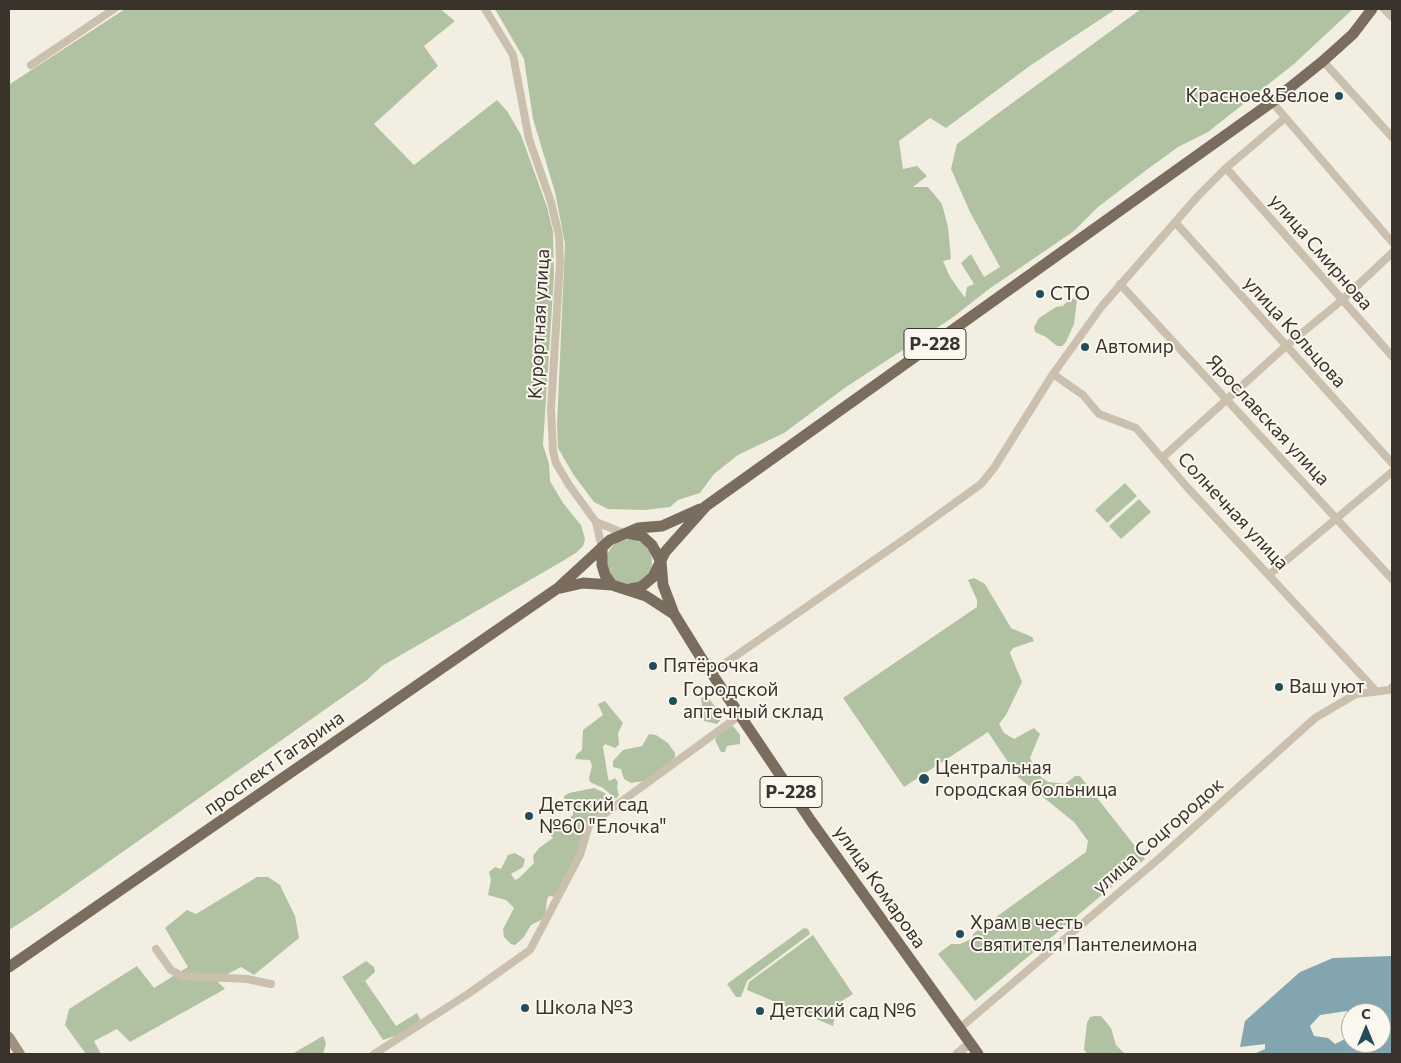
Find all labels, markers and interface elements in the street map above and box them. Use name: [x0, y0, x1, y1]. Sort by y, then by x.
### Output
place label: Красное&Белое: [1185, 85, 1329, 107]
marker: Красное&Белое: [1333, 90, 1345, 102]
street label: улица Смирнова: [1264, 189, 1378, 315]
street label: Курортная улица: [524, 248, 554, 400]
street label: улица Кольцова: [1239, 272, 1351, 392]
place label: СТО: [1050, 283, 1090, 305]
marker: СТО: [1034, 288, 1046, 300]
road number: Р-228: [904, 328, 966, 359]
place label: Автомир: [1095, 336, 1174, 358]
marker: Автомир: [1079, 341, 1091, 353]
street label: Ярославская улица: [1202, 350, 1334, 490]
street label: Солнечная улица: [1173, 447, 1293, 575]
place label: Пятёрочка: [663, 655, 759, 677]
marker: Пятёрочка: [647, 660, 659, 672]
place label: Ваш уют: [1289, 676, 1365, 698]
place label: Городской аптечный склад: [683, 679, 823, 723]
marker: Ваш уют: [1273, 681, 1285, 693]
marker: Городской аптечный склад: [667, 695, 679, 707]
street label: проспект Гагарина: [199, 706, 349, 820]
place label: Центральная городская больница: [935, 757, 1117, 801]
marker: Центральная городская больница: [917, 772, 931, 786]
street label: улица Соцгородок: [1088, 773, 1228, 899]
road number: Р-228: [760, 776, 822, 808]
place label: Детский сад №60 "Елочка": [539, 794, 667, 838]
marker: Детский сад №60 "Елочка": [523, 810, 535, 822]
street label: улица Комарова: [829, 821, 931, 953]
place label: Храм в честь Святителя Пантелеимона: [970, 912, 1197, 956]
marker: Храм в честь Святителя Пантелеимона: [954, 928, 966, 940]
place label: Школа №3: [535, 997, 633, 1019]
place label: Детский сад №6: [770, 1000, 917, 1022]
marker: Школа №3: [519, 1002, 531, 1014]
north arrow: [1341, 1003, 1391, 1053]
marker: Детский сад №6: [754, 1005, 766, 1017]
text: С: [1361, 1005, 1371, 1022]

